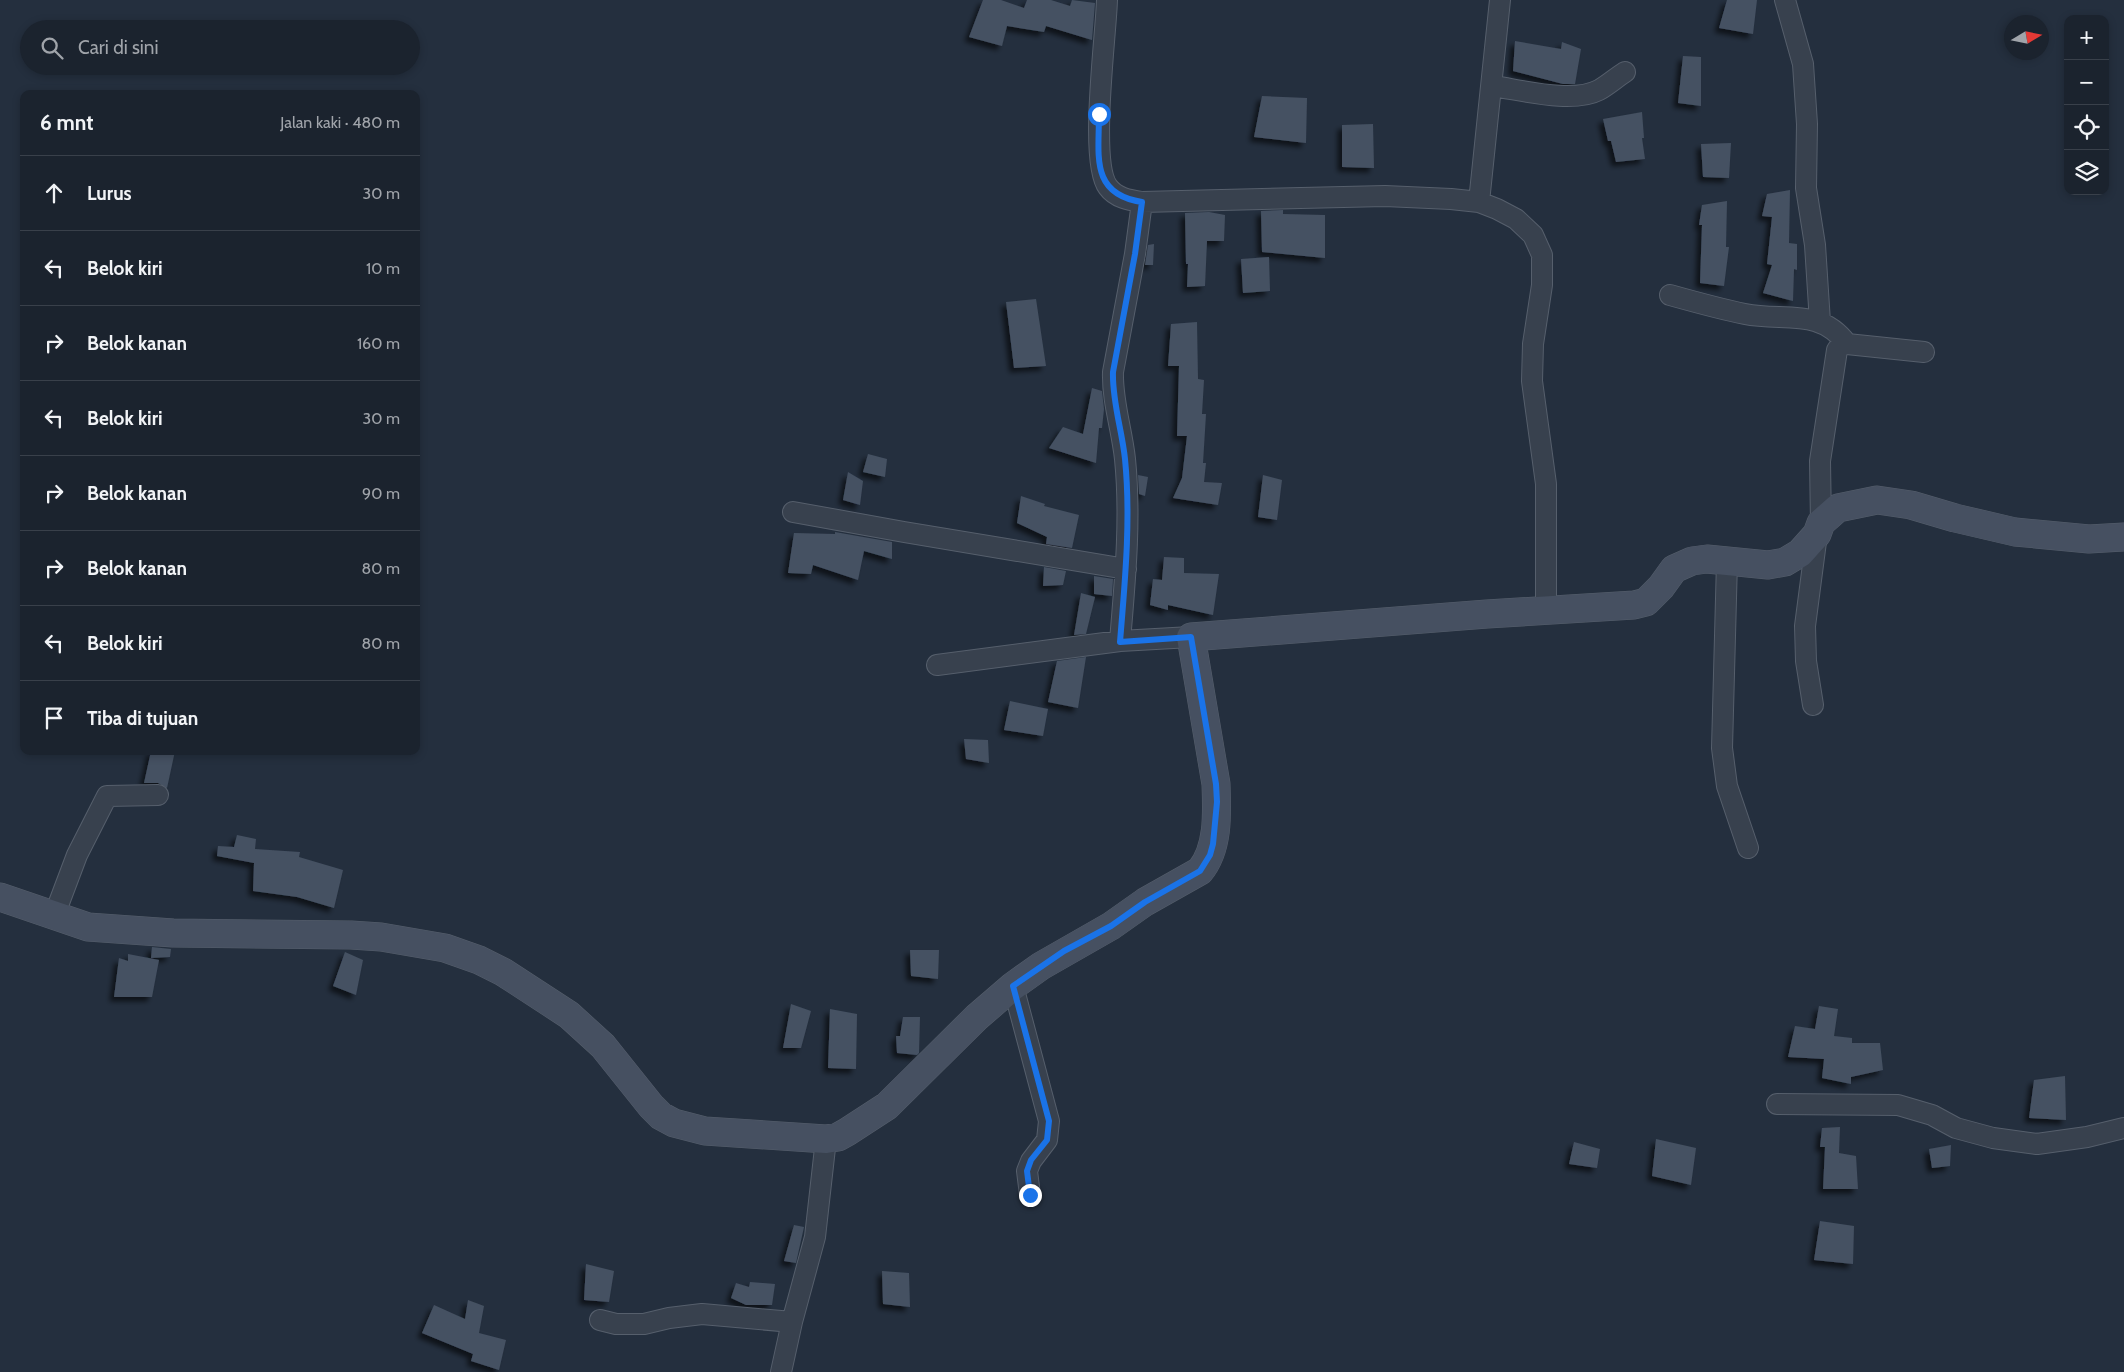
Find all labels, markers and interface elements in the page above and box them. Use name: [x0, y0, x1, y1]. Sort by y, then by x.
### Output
north arrow: [2004, 15, 2049, 60]
map controls: [2064, 15, 2109, 195]
button: +: [2064, 15, 2109, 60]
search box: [20, 20, 420, 75]
icon: search: [38, 34, 66, 62]
text: Cari di sini: [78, 36, 159, 59]
button: −: [2064, 60, 2109, 105]
route start: [1088, 103, 1111, 126]
button: locate: [2064, 105, 2109, 150]
text: 6 mnt: [40, 110, 93, 135]
text: Jalan kaki · 480 m: [280, 113, 400, 132]
button: layers: [2064, 150, 2109, 195]
icon: ahead: [40, 179, 68, 207]
text: Lurus: [87, 182, 132, 205]
text: 30 m: [363, 184, 400, 203]
icon: left: [40, 254, 68, 282]
text: Belok kiri: [87, 257, 163, 280]
text: 10 m: [366, 259, 400, 278]
icon: right: [40, 329, 68, 357]
text: Belok kanan: [87, 332, 187, 355]
text: 160 m: [357, 334, 400, 353]
icon: left: [40, 404, 68, 432]
text: Belok kiri: [87, 407, 163, 430]
text: 30 m: [363, 409, 400, 428]
icon: right: [40, 479, 68, 507]
text: Belok kanan: [87, 482, 187, 505]
text: 90 m: [362, 484, 400, 503]
icon: right: [40, 554, 68, 582]
text: Belok kanan: [87, 557, 187, 580]
text: 80 m: [362, 559, 400, 578]
icon: left: [40, 629, 68, 657]
text: Belok kiri: [87, 632, 163, 655]
text: 80 m: [362, 634, 400, 653]
icon: arrive: [40, 704, 68, 732]
text: Tiba di tujuan: [87, 707, 198, 730]
route end: [1019, 1184, 1042, 1207]

